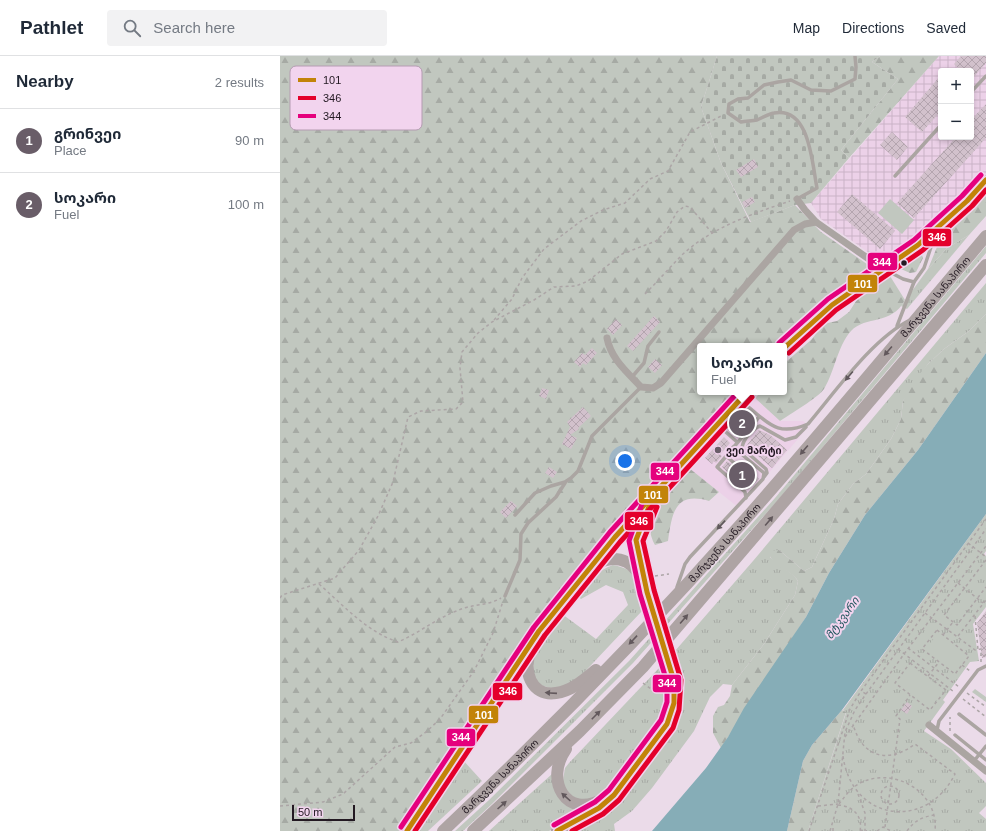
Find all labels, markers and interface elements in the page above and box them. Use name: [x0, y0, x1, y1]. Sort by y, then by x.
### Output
search box: [107, 10, 387, 46]
text: Pathlet: [20, 17, 83, 38]
icon: search: [121, 17, 143, 39]
text: Search here: [153, 19, 235, 36]
text: Map: [793, 20, 820, 36]
text: Directions: [842, 20, 904, 36]
text: Saved: [926, 20, 966, 36]
legend: [290, 66, 422, 130]
map controls: [938, 68, 974, 140]
button: +: [938, 68, 974, 104]
text: Nearby: [16, 72, 74, 91]
text: 101: [323, 74, 341, 86]
text: 2 results: [215, 75, 264, 90]
text: 346: [323, 92, 341, 104]
button: −: [938, 104, 974, 140]
text: 344: [323, 110, 341, 122]
text: გრინვეი: [54, 125, 121, 142]
text: 1: [25, 133, 33, 148]
text: 90 m: [235, 133, 264, 148]
text: Place: [54, 143, 87, 158]
text: სოკარი: [54, 189, 116, 206]
text: 2: [25, 197, 33, 212]
text: 100 m: [228, 197, 264, 212]
text: Fuel: [54, 207, 79, 222]
line badge: 346: [922, 228, 952, 247]
text: 346: [928, 231, 946, 243]
line badge: 344: [867, 252, 898, 271]
street label: მარჯვენა სანაპირო: [898, 254, 972, 339]
text: 344: [873, 256, 892, 268]
unlabelled marker: [899, 258, 909, 268]
line badge: 101: [847, 274, 878, 293]
text: 101: [854, 278, 872, 290]
popup: [697, 343, 787, 395]
one-way arrow: [884, 346, 893, 356]
text: სოკარი: [711, 354, 773, 371]
one-way arrow: [845, 371, 854, 381]
text: Fuel: [711, 372, 736, 387]
pin: 2: [729, 408, 755, 438]
one-way arrow: [800, 444, 809, 455]
marker: ვეი მარტი: [713, 445, 723, 455]
place label: ვეი მარტი: [726, 445, 782, 457]
your location: [615, 451, 635, 471]
pin: 1: [729, 460, 755, 490]
line badge: 344: [650, 462, 680, 481]
text: 344: [656, 465, 675, 477]
line badge: 101: [638, 485, 669, 504]
text: 101: [644, 489, 662, 501]
street label: მარჯვენა სანაპირო: [686, 501, 762, 584]
line badge: 346: [624, 511, 654, 531]
text: 346: [630, 515, 648, 527]
one-way arrow: [764, 515, 773, 526]
one-way arrow: [716, 520, 726, 530]
water label: მტკვარი: [823, 594, 862, 642]
one-way arrow: [680, 614, 689, 625]
one-way arrow: [628, 635, 638, 645]
line badge: 344: [652, 674, 682, 693]
text: 344: [658, 677, 677, 689]
line badge: 346: [492, 682, 523, 701]
text: 346: [499, 685, 517, 697]
one-way arrow: [544, 689, 557, 696]
line badge: 101: [468, 705, 499, 724]
text: 101: [475, 709, 493, 721]
one-way arrow: [591, 710, 601, 720]
line badge: 344: [446, 728, 476, 747]
text: 344: [452, 731, 471, 743]
street label: მარჯვენა სანაპირო: [460, 737, 540, 816]
one-way arrow: [561, 793, 572, 802]
one-way arrow: [497, 800, 507, 810]
scale bar: [292, 803, 355, 822]
text: 50 m: [298, 806, 322, 818]

